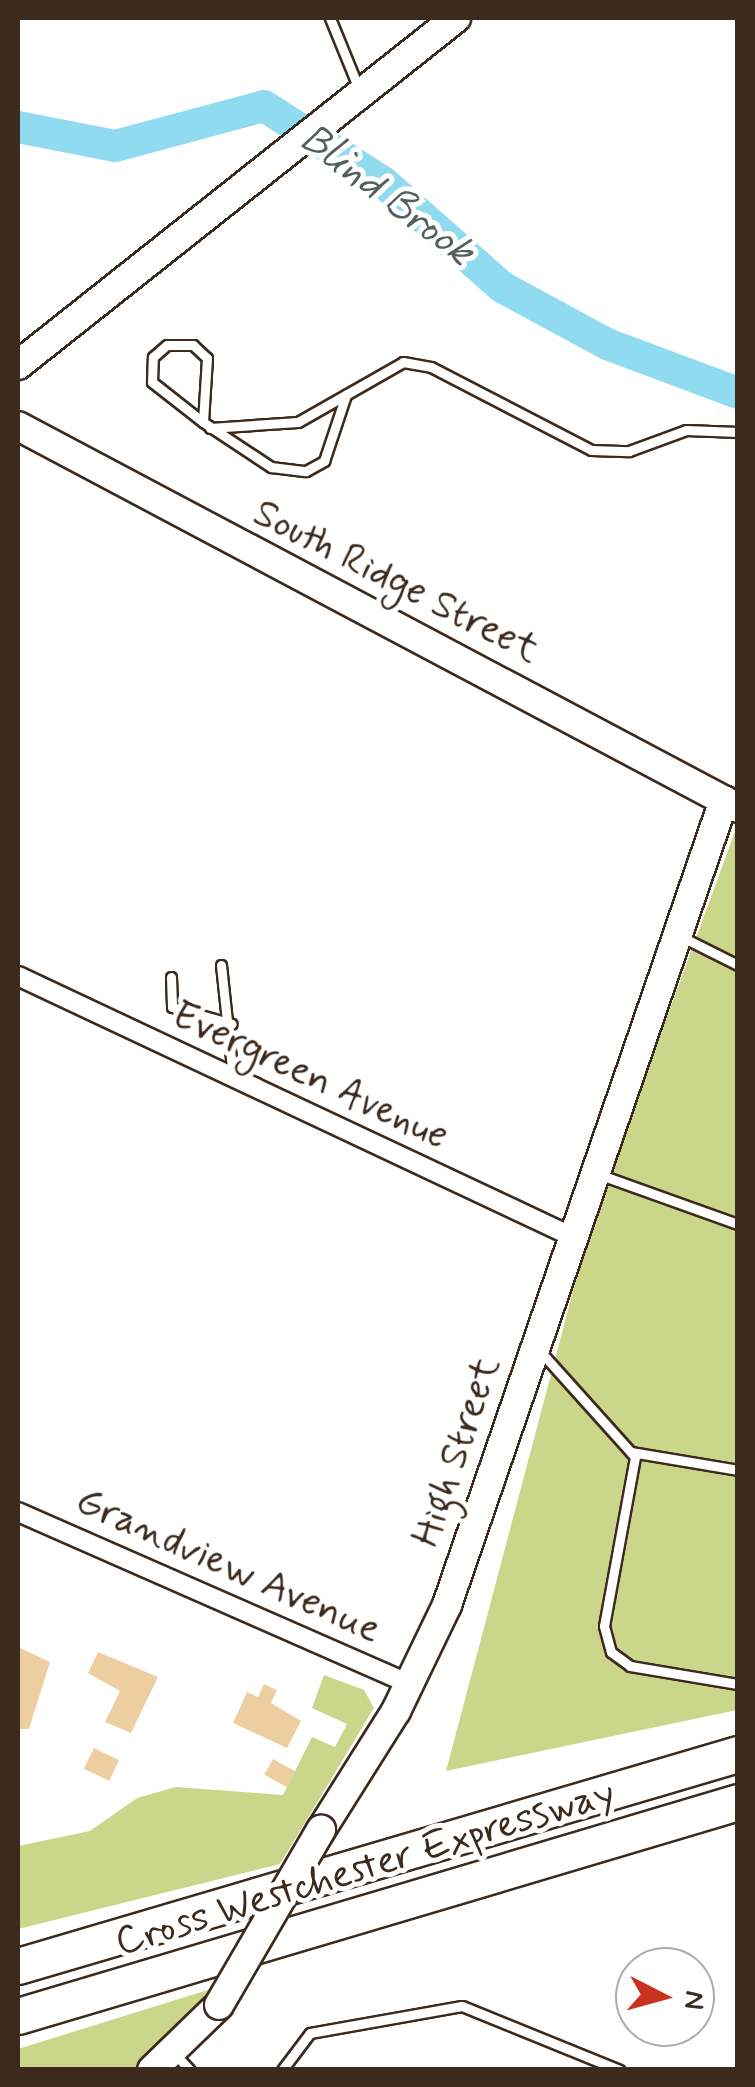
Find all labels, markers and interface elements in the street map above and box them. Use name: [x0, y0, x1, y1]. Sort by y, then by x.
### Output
water label: Blind Brook: [289, 114, 483, 278]
street label: South Ridge Street: [245, 489, 547, 675]
street label: Evergreen Avenue: [161, 989, 459, 1163]
street label: High Street: [402, 1351, 512, 1553]
street label: Grandview Avenue: [68, 1477, 388, 1655]
street label: Cross Westchester Expressway: [103, 1767, 627, 1969]
north arrow: [615, 1947, 715, 2047]
text: N: [674, 1989, 713, 2011]

